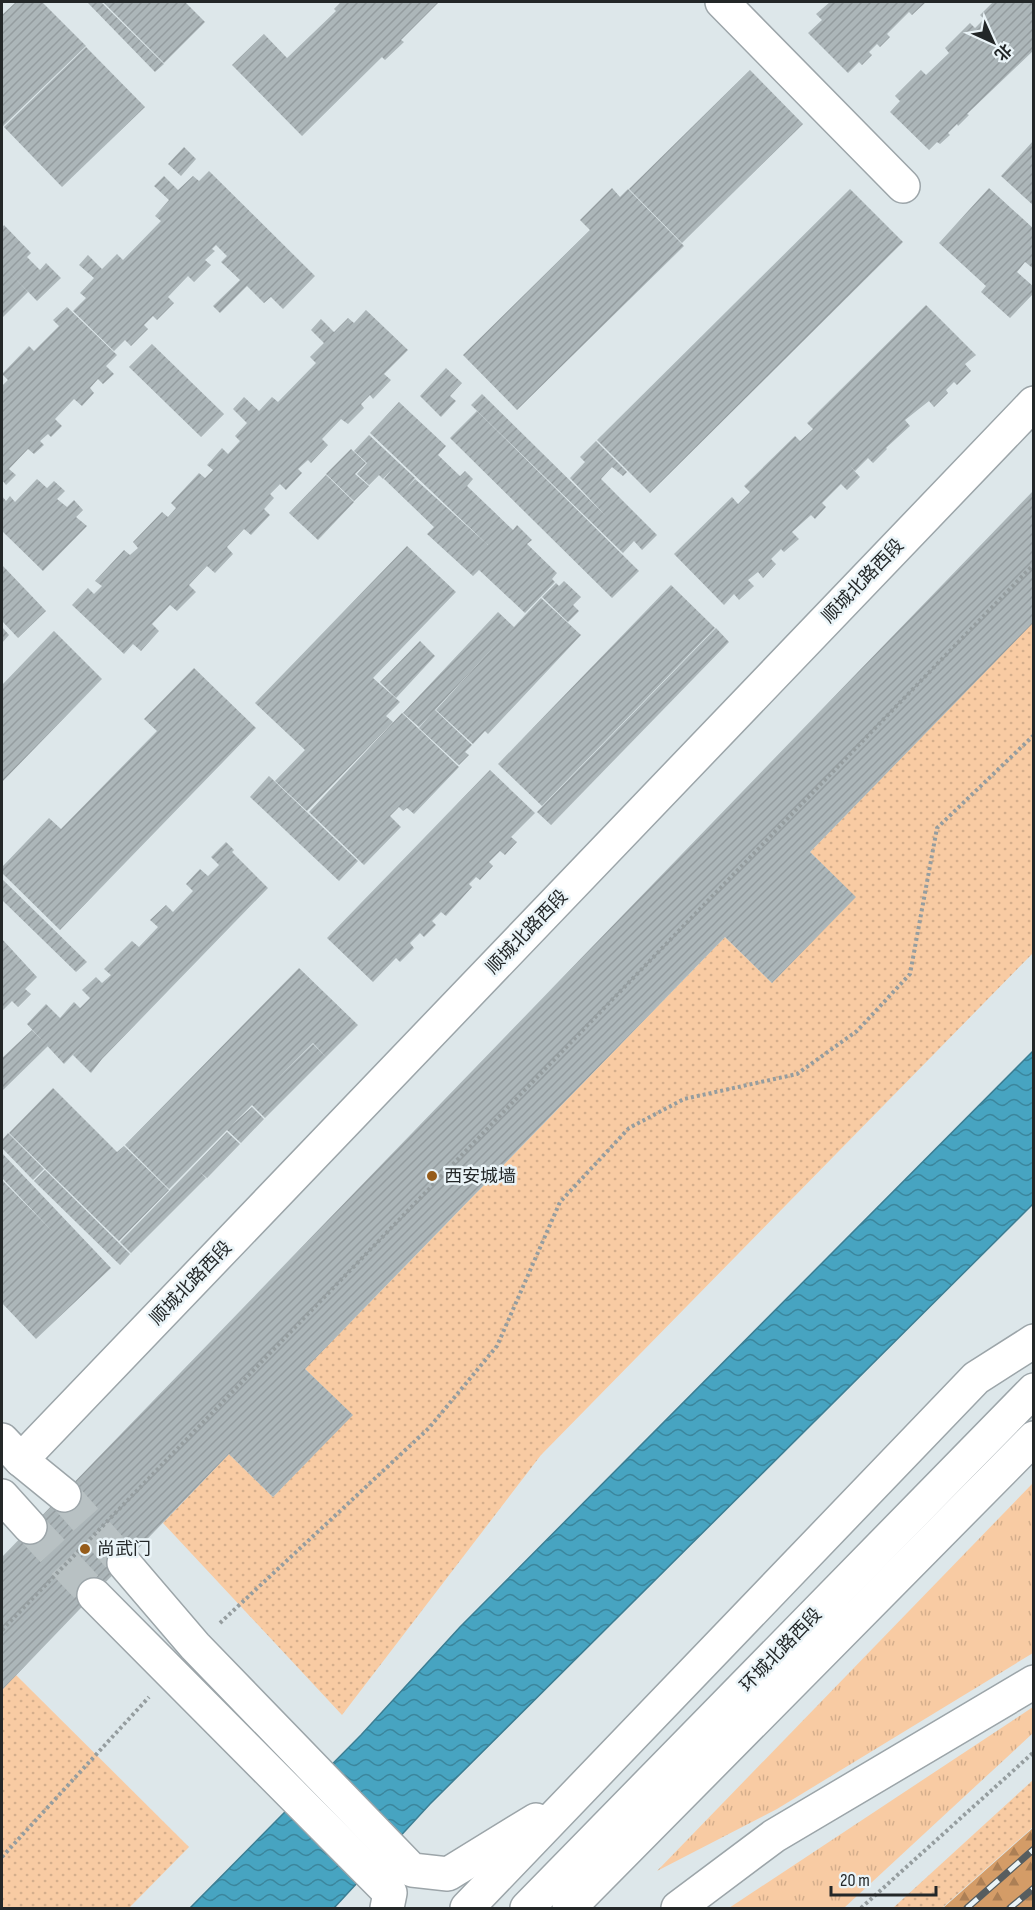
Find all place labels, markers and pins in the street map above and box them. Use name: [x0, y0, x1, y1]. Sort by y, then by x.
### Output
place label: 西安城墙: [444, 1166, 516, 1187]
marker: 西安城墙: [425, 1169, 439, 1183]
place label: 尚武门: [97, 1539, 151, 1560]
marker: 尚武门: [78, 1542, 92, 1556]

